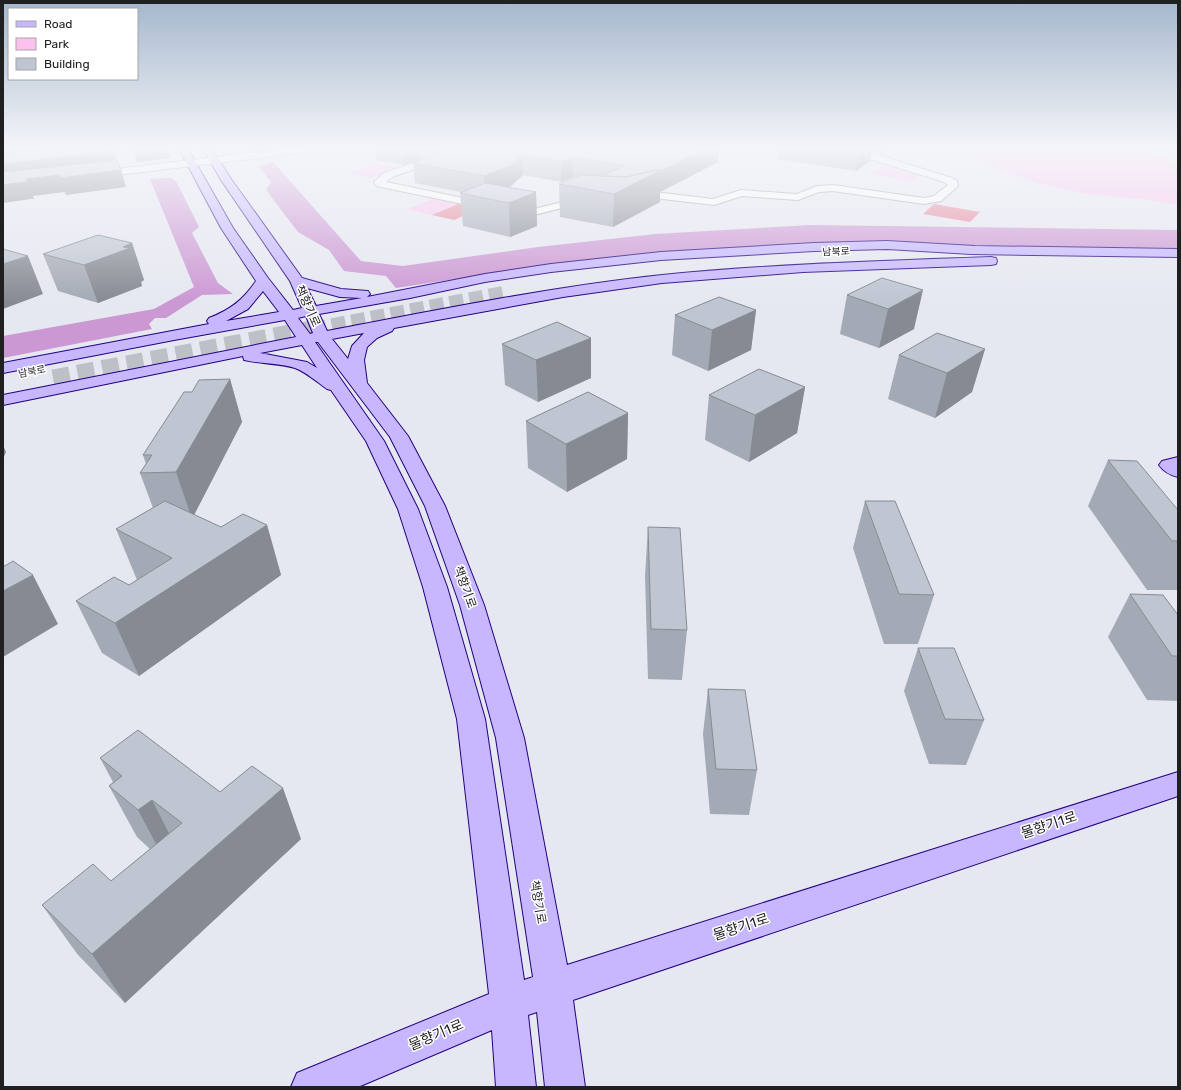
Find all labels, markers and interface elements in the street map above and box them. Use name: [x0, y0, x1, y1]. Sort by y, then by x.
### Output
legend: [8, 8, 138, 80]
text: Road: [44, 17, 72, 31]
text: Park: [44, 37, 70, 51]
text: Building: [44, 57, 90, 71]
street label: 남북로: [822, 246, 850, 258]
street label: 책향기로: [293, 283, 323, 329]
street label: 남북로: [17, 363, 47, 381]
street label: 책향기로: [451, 564, 479, 610]
street label: 물향기1로: [1019, 808, 1079, 842]
street label: 책향기로: [527, 879, 549, 925]
street label: 물향기1로: [711, 910, 771, 944]
street label: 물향기1로: [406, 1016, 466, 1054]

